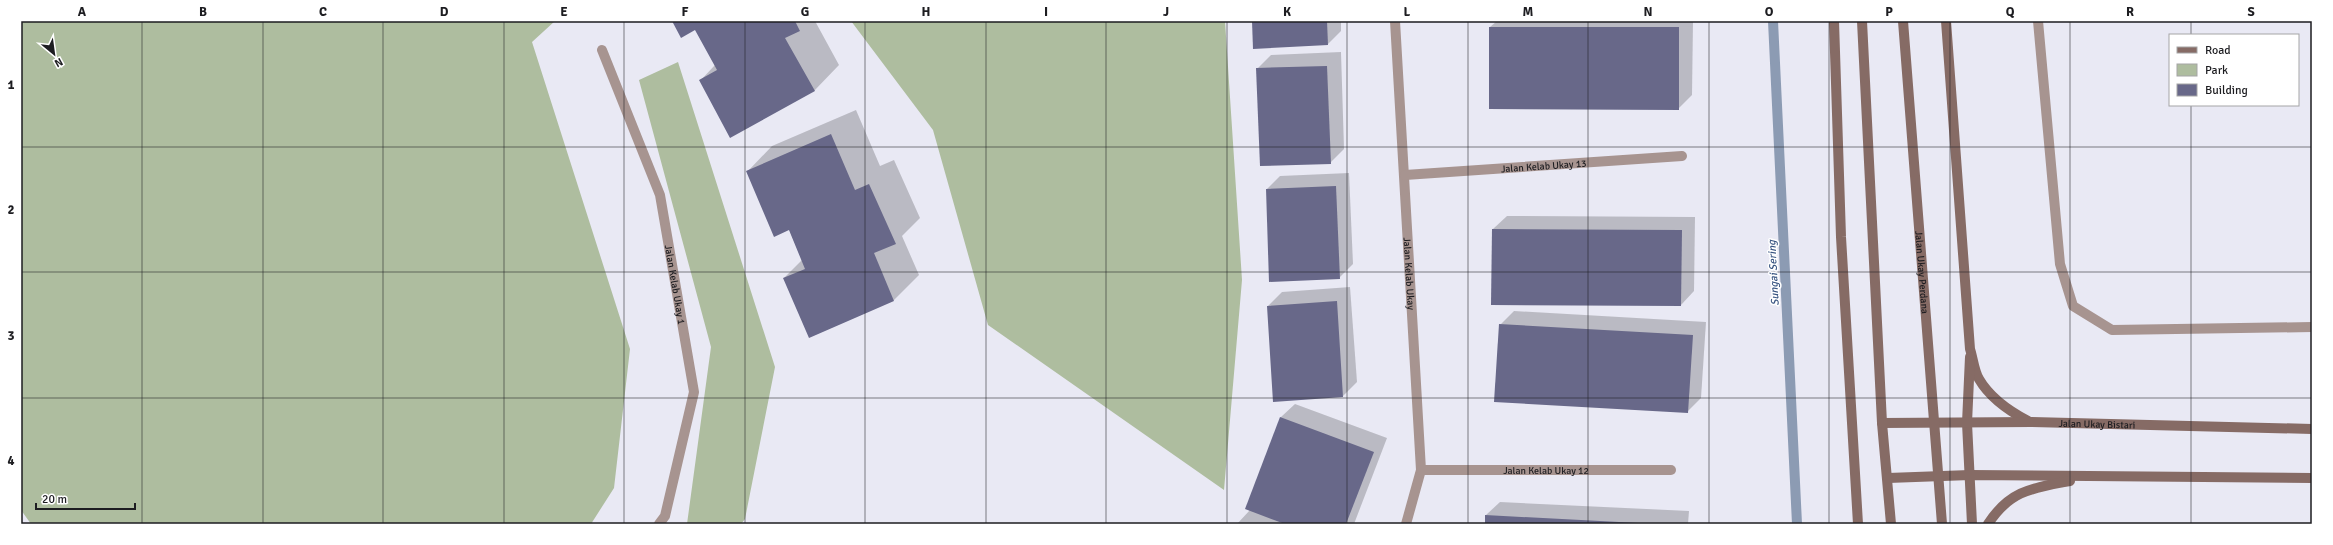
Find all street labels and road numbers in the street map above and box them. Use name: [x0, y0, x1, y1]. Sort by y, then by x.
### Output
street label: Jalan Kelab Ukay 13: [1501, 158, 1587, 175]
street label: Jalan Ukay Perdana: [1912, 230, 1931, 314]
street label: Jalan Kelab Ukay: [1401, 237, 1417, 311]
street label: Jalan Kelab Ukay 1: [662, 244, 687, 325]
street label: Jalan Ukay Bistari: [2058, 418, 2136, 432]
street label: Jalan Kelab Ukay 12: [1503, 465, 1589, 477]

